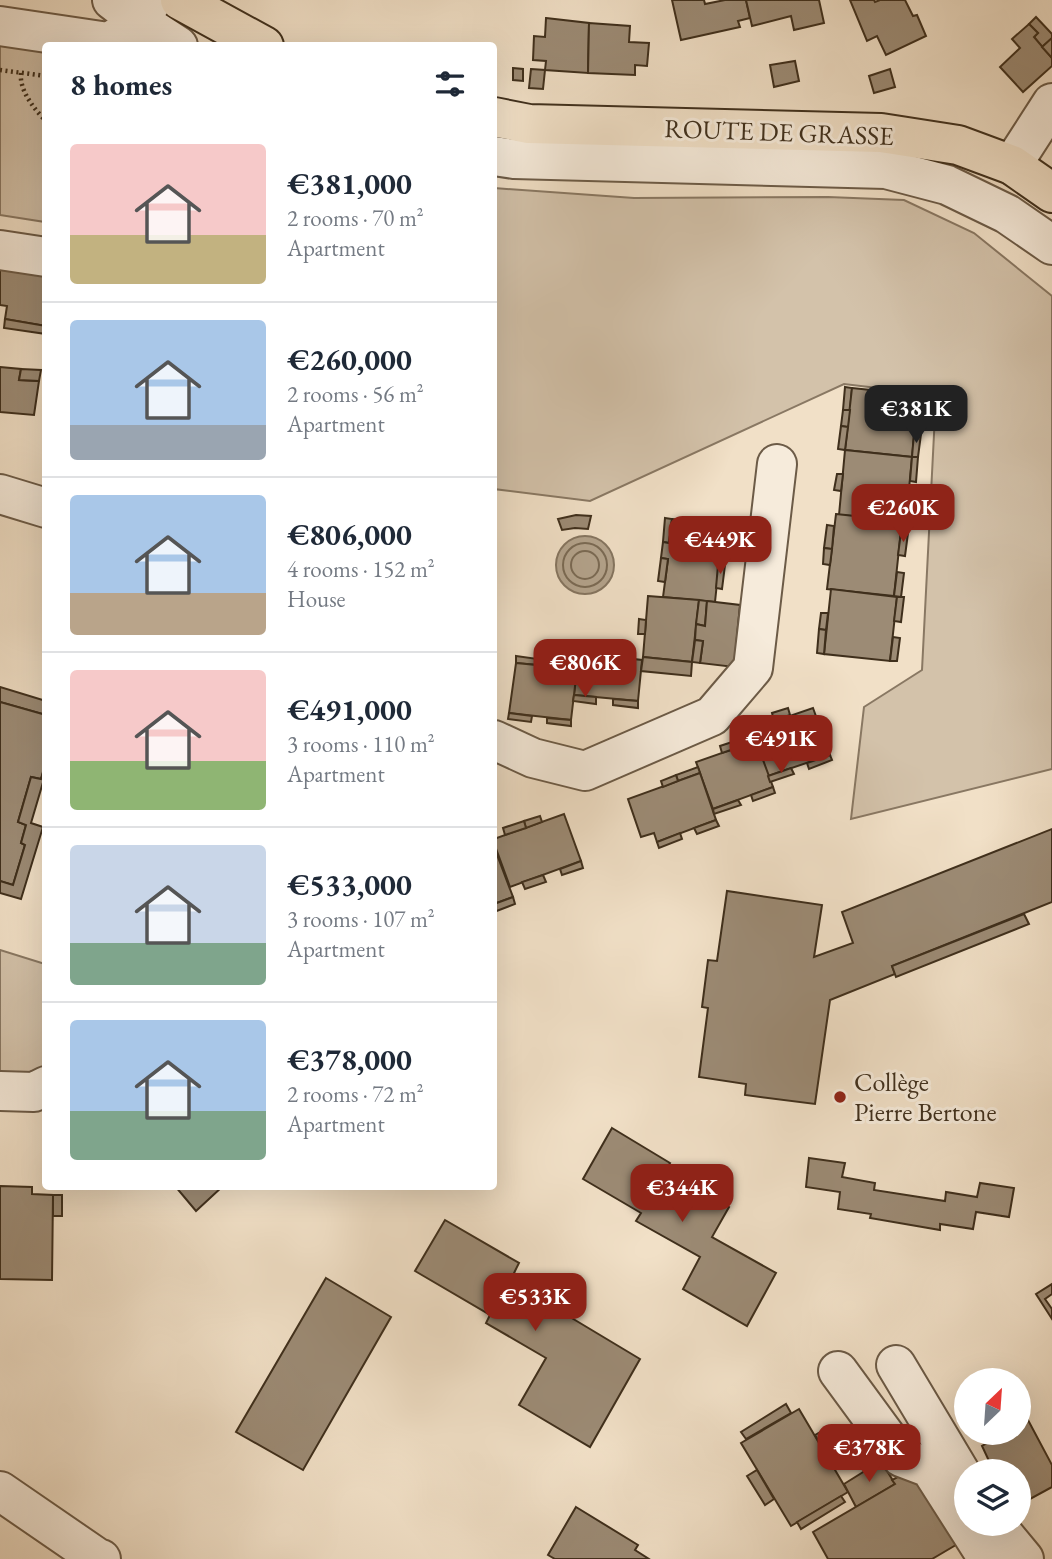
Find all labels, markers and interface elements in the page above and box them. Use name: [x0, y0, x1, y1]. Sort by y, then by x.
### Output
text: 8 homes: [70, 65, 172, 104]
icon: filters: [431, 65, 469, 103]
street label: ROUTE DE GRASSE: [664, 111, 895, 153]
text: €381,000: [287, 164, 412, 203]
icon: home: [126, 172, 210, 256]
text: 2 rooms · 70 m²: [287, 203, 424, 233]
text: Apartment: [287, 233, 385, 263]
text: €260,000: [287, 340, 412, 379]
icon: home: [126, 348, 210, 432]
text: 2 rooms · 56 m²: [287, 379, 424, 409]
pin: €381K: [867, 386, 965, 445]
text: €381K: [880, 393, 952, 423]
text: Apartment: [287, 409, 385, 439]
pin: €260K: [854, 484, 952, 544]
text: €260K: [867, 492, 939, 522]
text: €806,000: [287, 515, 412, 554]
pin: €449K: [671, 516, 769, 576]
icon: home: [126, 523, 210, 607]
text: €449K: [684, 524, 756, 554]
text: 4 rooms · 152 m²: [287, 554, 435, 584]
text: House: [287, 584, 346, 614]
pin: €806K: [536, 640, 634, 699]
text: €806K: [549, 647, 621, 677]
text: €491,000: [287, 690, 412, 729]
icon: home: [126, 698, 210, 782]
pin: €491K: [732, 716, 830, 775]
text: €491K: [745, 723, 817, 753]
text: 3 rooms · 110 m²: [287, 729, 435, 759]
text: Apartment: [287, 759, 385, 789]
text: €533,000: [287, 865, 412, 904]
icon: home: [126, 873, 210, 957]
text: 3 rooms · 107 m²: [287, 904, 435, 934]
text: Apartment: [287, 934, 385, 964]
text: €378,000: [287, 1040, 412, 1079]
icon: home: [126, 1048, 210, 1132]
place label: Collège Pierre Bertone: [854, 1065, 997, 1129]
text: 2 rooms · 72 m²: [287, 1079, 424, 1109]
marker: Collège Pierre Bertone: [832, 1089, 848, 1105]
text: Apartment: [287, 1109, 385, 1139]
pin: €344K: [633, 1164, 731, 1224]
text: €344K: [646, 1172, 718, 1202]
pin: €533K: [486, 1274, 584, 1333]
text: €533K: [499, 1281, 571, 1311]
north arrow: [954, 1368, 1031, 1446]
map controls: [954, 1368, 1031, 1536]
pin: €378K: [820, 1424, 918, 1484]
text: €378K: [833, 1432, 905, 1462]
button: layers: [954, 1459, 1031, 1536]

